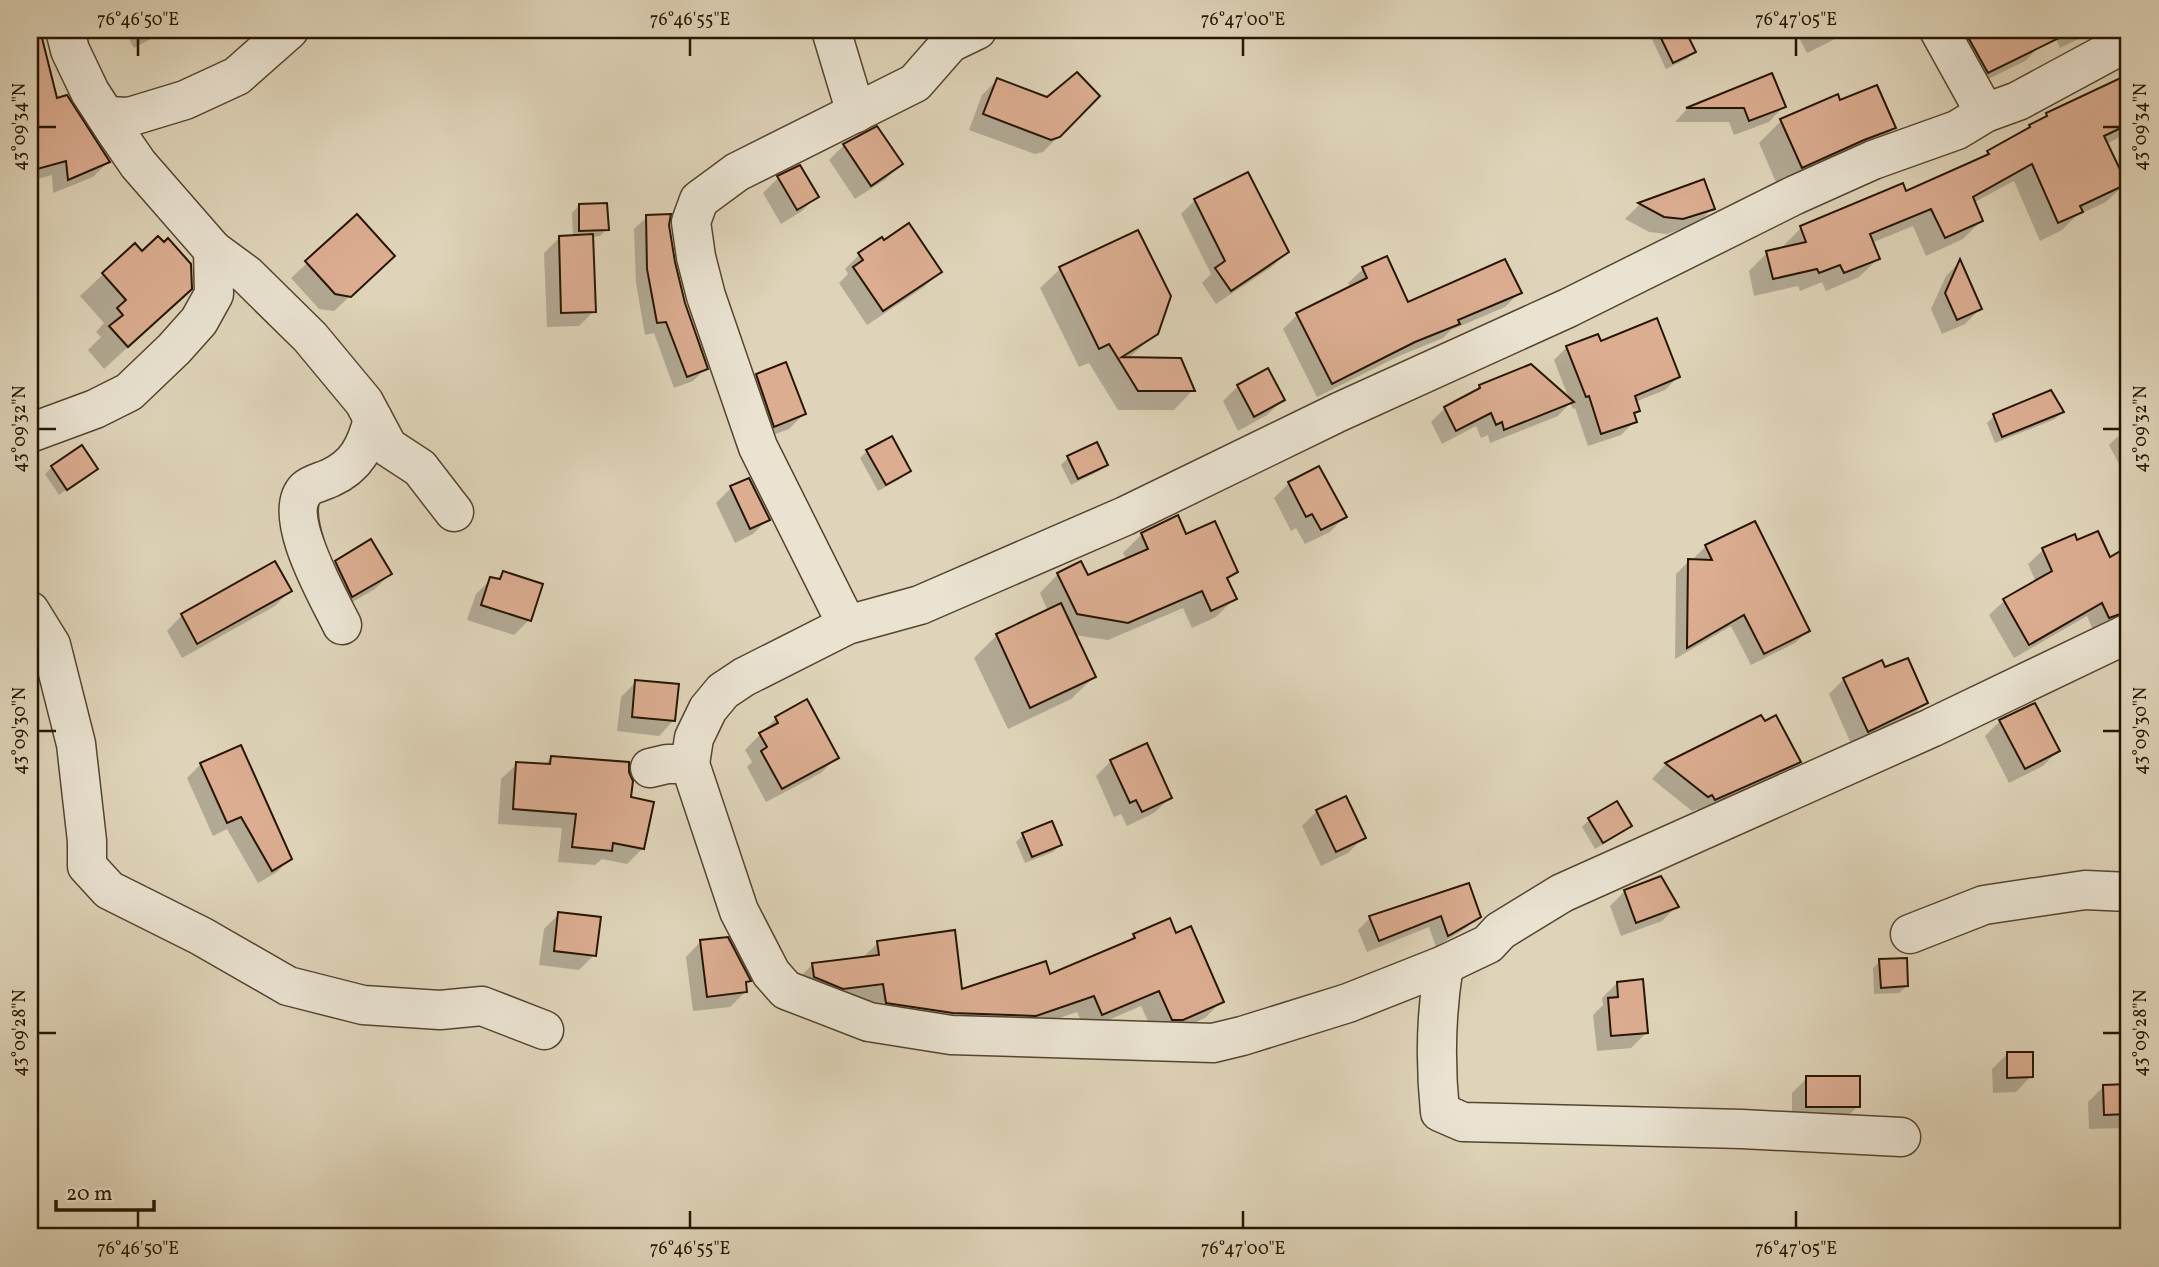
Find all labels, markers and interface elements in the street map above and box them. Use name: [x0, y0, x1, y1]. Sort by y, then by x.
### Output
text: 76°46'50"E: [97, 8, 179, 33]
text: 76°46'55"E: [650, 8, 731, 33]
text: 76°47'00"E: [1201, 8, 1285, 33]
text: 76°47'05"E: [1755, 8, 1837, 33]
text: 43°09'34"N: [8, 83, 33, 171]
text: 43°09'34"N: [2129, 83, 2154, 171]
text: 43°09'32"N: [8, 385, 33, 473]
text: 43°09'32"N: [2129, 385, 2154, 473]
text: 43°09'30"N: [8, 687, 33, 775]
text: 43°09'30"N: [2129, 687, 2154, 775]
text: 43°09'28"N: [8, 989, 33, 1077]
text: 43°09'28"N: [2129, 989, 2154, 1077]
scale bar: [56, 1169, 154, 1213]
text: 20 m: [66, 1180, 112, 1209]
text: 76°46'50"E: [97, 1237, 179, 1262]
text: 76°46'55"E: [650, 1237, 731, 1262]
text: 76°47'00"E: [1201, 1237, 1285, 1262]
text: 76°47'05"E: [1755, 1237, 1837, 1262]

